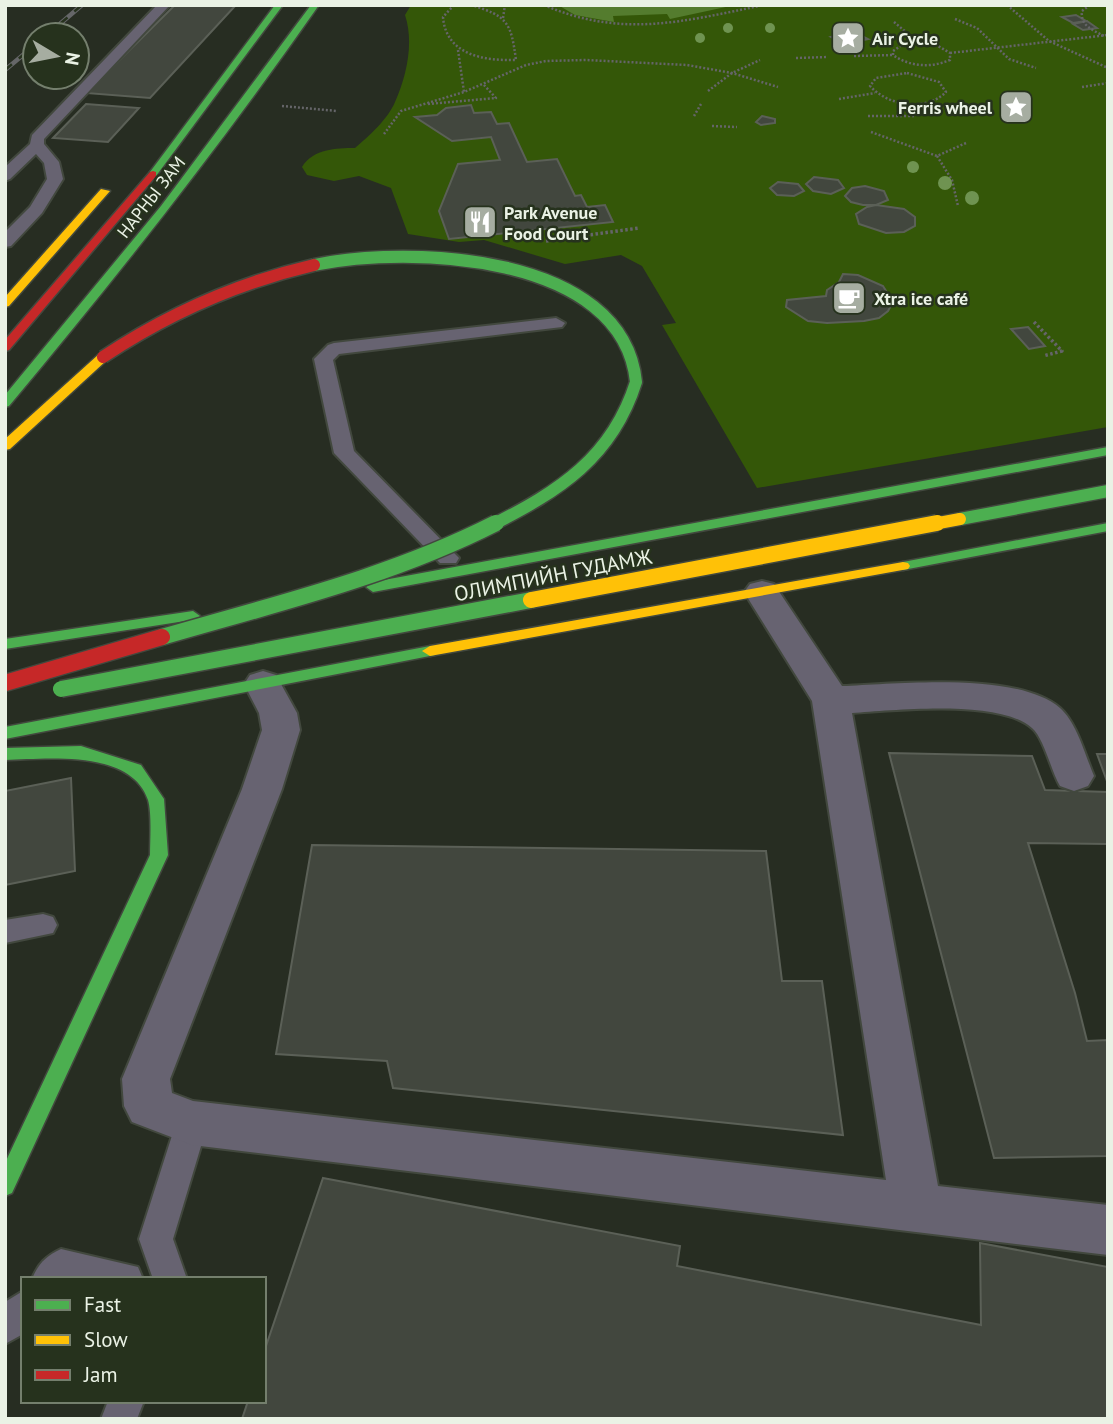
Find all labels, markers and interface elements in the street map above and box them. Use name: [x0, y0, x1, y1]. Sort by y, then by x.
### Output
place icon: Air Cycle: [829, 19, 867, 57]
north arrow: [21, 21, 91, 91]
place label: Air Cycle: [872, 27, 938, 50]
text: N: [60, 51, 86, 67]
place icon: Ferris wheel: [997, 88, 1035, 126]
place label: Ferris wheel: [898, 96, 993, 119]
street label: НАРНЫ ЗАМ: [112, 151, 190, 243]
place label: Park Avenue Food Court: [504, 201, 597, 245]
restaurant icon: Park Avenue Food Court: [461, 203, 499, 241]
cafe icon: Xtra ice café: [830, 279, 868, 317]
place label: Xtra ice café: [874, 287, 968, 310]
street label: ОЛИМПИЙН ГУДАМЖ: [452, 543, 654, 607]
legend: [21, 1277, 266, 1403]
text: Fast: [84, 1291, 121, 1318]
text: Slow: [84, 1326, 128, 1353]
text: Jam: [83, 1361, 118, 1388]

